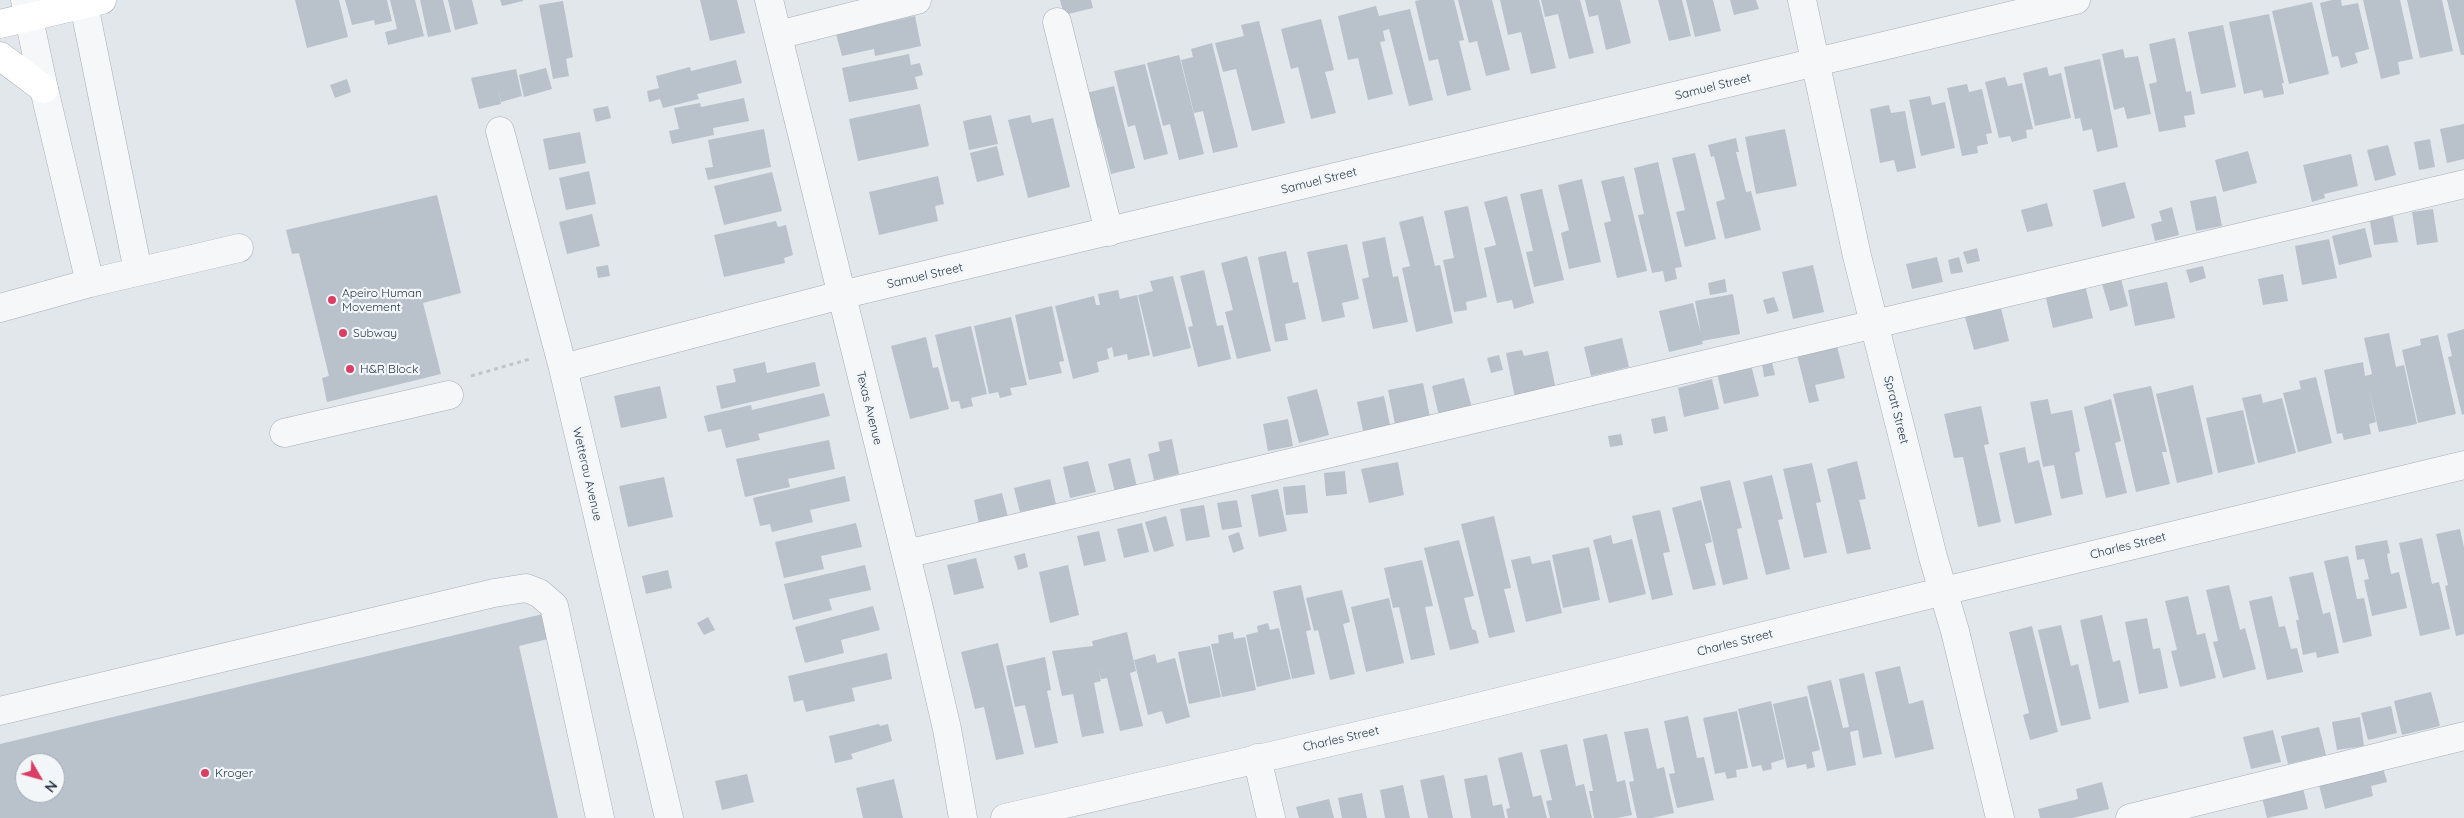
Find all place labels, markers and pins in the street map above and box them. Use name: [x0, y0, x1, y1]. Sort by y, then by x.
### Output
place label: Apeiro Human Movement: [342, 286, 422, 314]
marker: Apeiro Human Movement: [326, 294, 338, 306]
place label: Subway: [353, 326, 397, 340]
marker: Subway: [337, 327, 349, 339]
place label: H&R Block: [360, 362, 418, 376]
marker: H&R Block: [344, 363, 356, 375]
place label: Kroger: [215, 766, 253, 780]
marker: Kroger: [199, 767, 211, 779]

